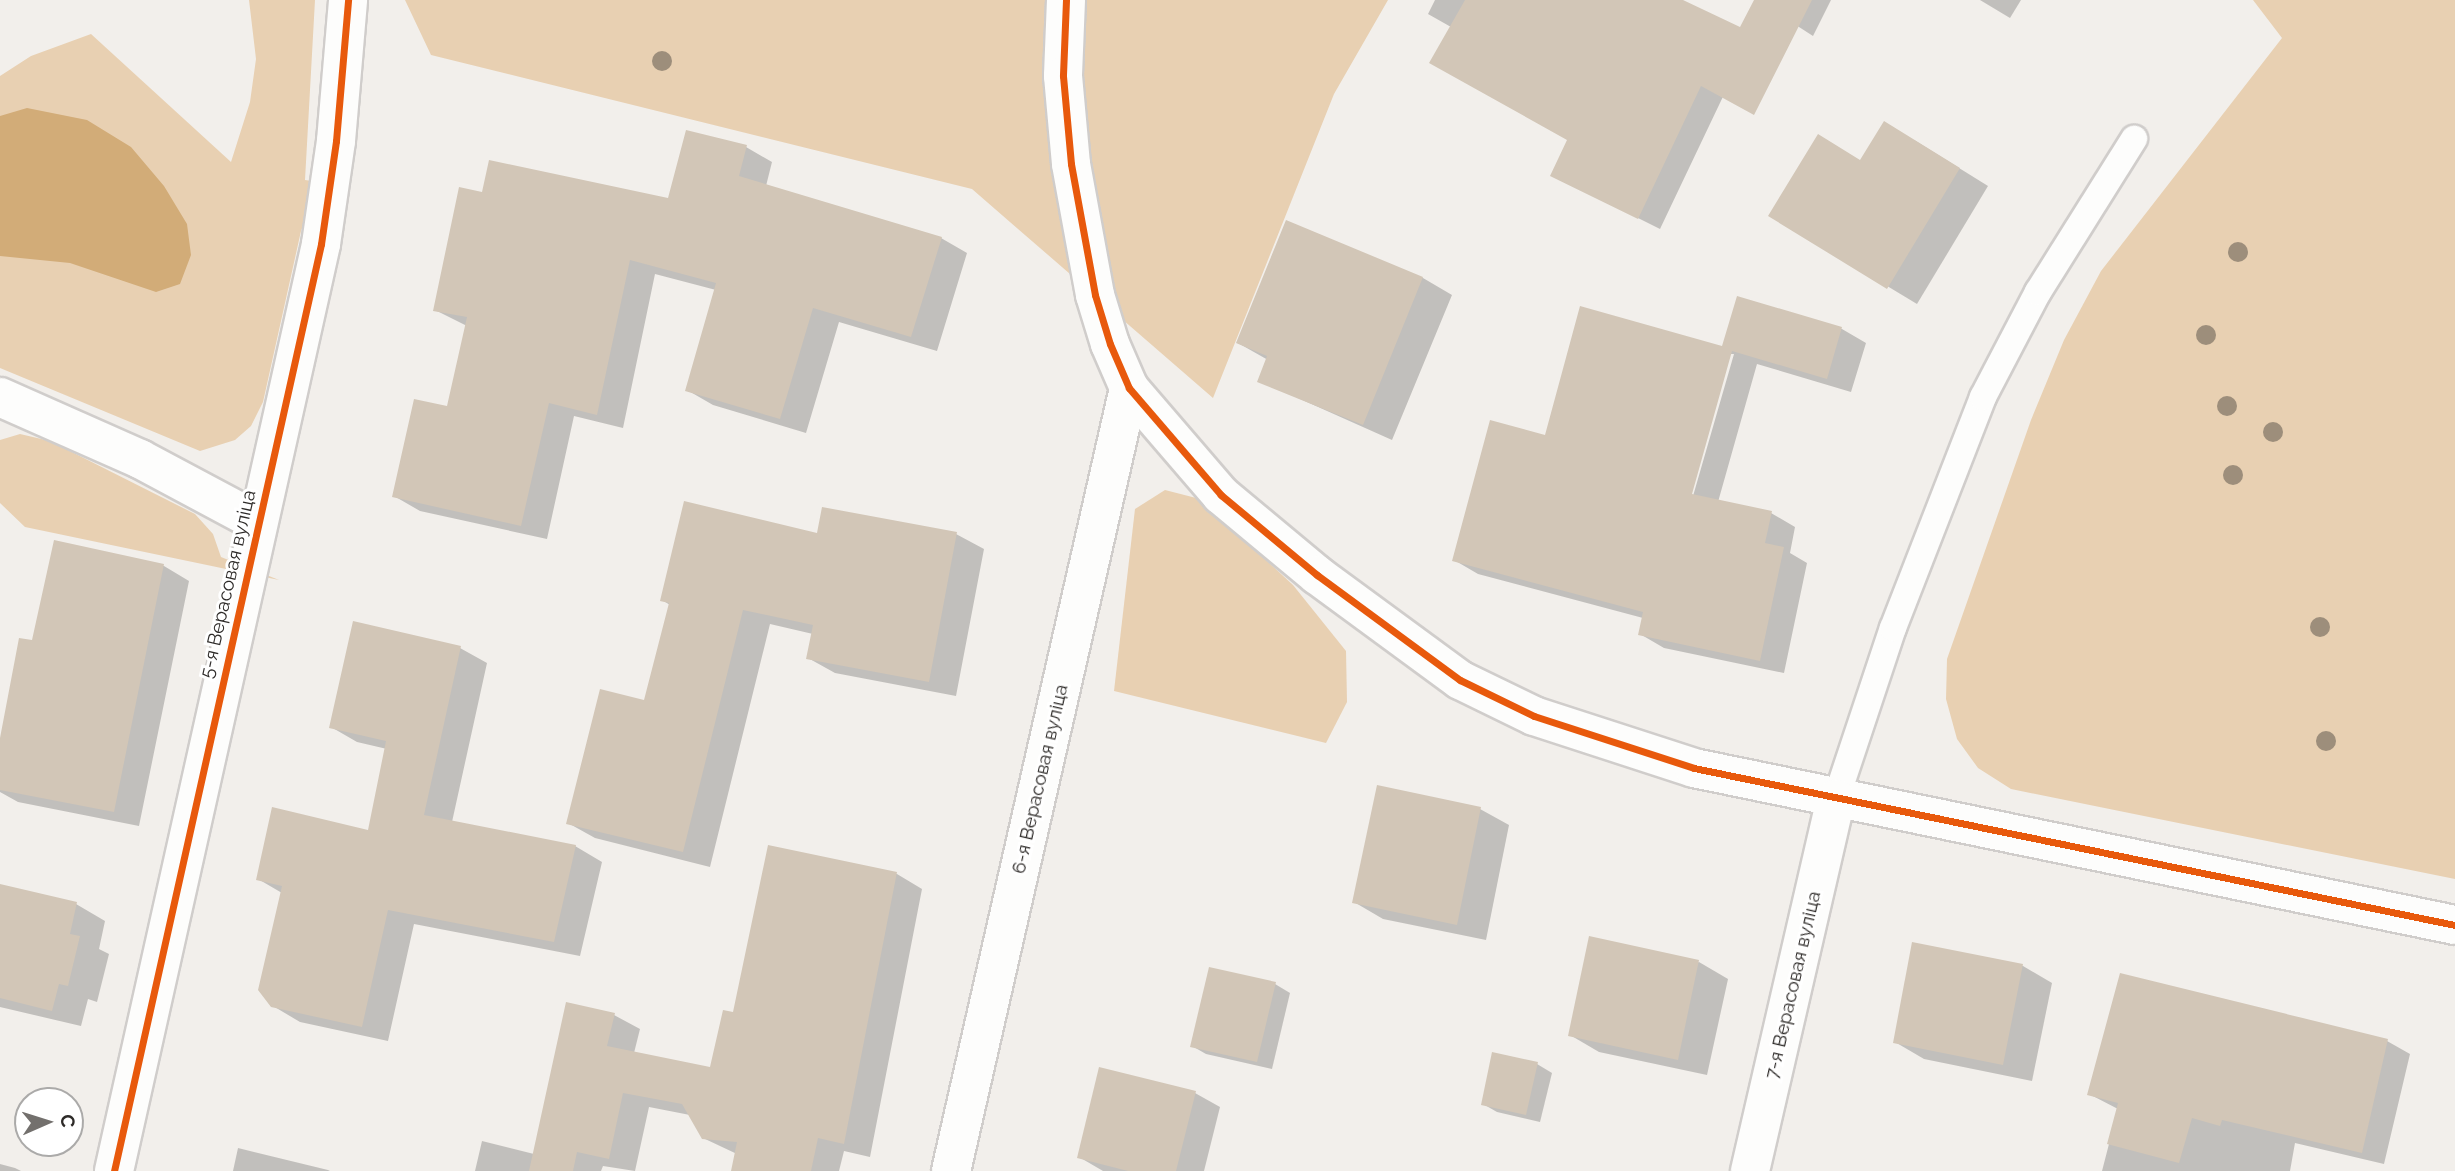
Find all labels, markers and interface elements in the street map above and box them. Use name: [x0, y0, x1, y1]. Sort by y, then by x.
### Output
street label: 5-я Верасовая вуліца: [195, 488, 261, 680]
street label: 6-я Верасовая вуліца: [1007, 682, 1073, 876]
street label: 7-я Верасовая вуліца: [1760, 889, 1826, 1081]
north arrow: [14, 1087, 84, 1157]
text: С: [57, 1114, 79, 1128]

